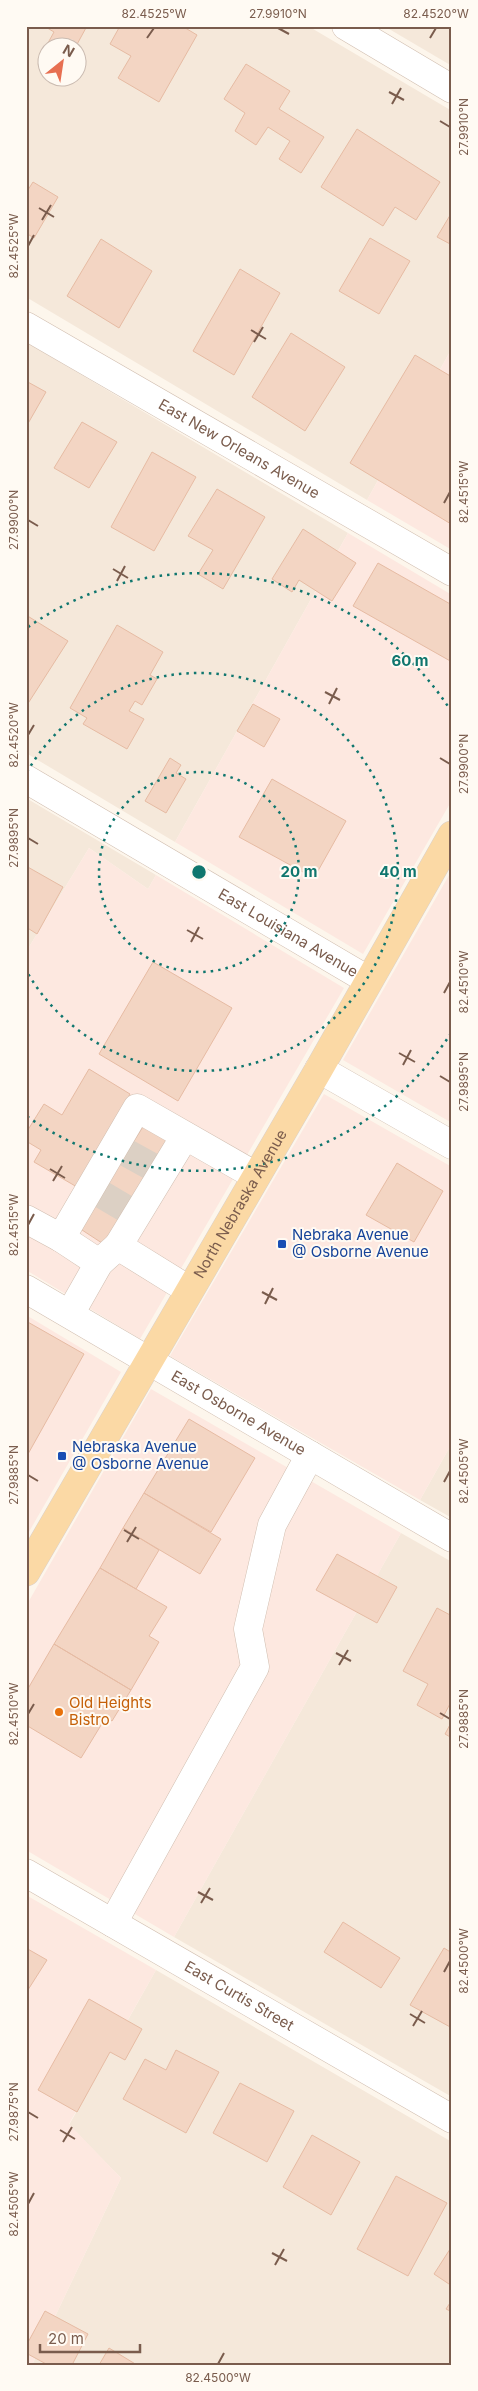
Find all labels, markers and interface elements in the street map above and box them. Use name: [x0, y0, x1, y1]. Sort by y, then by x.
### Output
text: 82.4525°W: [121, 6, 187, 21]
text: 27.9910°N: [249, 6, 307, 21]
text: 82.4520°W: [403, 6, 469, 21]
north arrow: [38, 38, 88, 88]
text: N: [60, 40, 78, 60]
text: 27.9910°N: [456, 98, 471, 156]
text: 82.4525°W: [6, 213, 21, 279]
street label: East New Orleans Avenue: [155, 395, 323, 503]
text: 82.4515°W: [456, 460, 471, 523]
text: 27.9900°N: [6, 490, 21, 550]
text: 60 m: [391, 651, 429, 670]
text: 82.4520°W: [6, 702, 21, 768]
text: 27.9900°N: [456, 734, 471, 794]
text: 27.9895°N: [6, 808, 21, 868]
text: 20 m: [281, 862, 317, 881]
text: 40 m: [379, 862, 417, 881]
centre of rings: [190, 863, 208, 881]
street label: East Louisiana Avenue: [215, 884, 362, 981]
text: 82.4510°W: [456, 950, 471, 1014]
text: 27.9895°N: [456, 1052, 471, 1112]
street label: North Nebraska Avenue: [189, 1126, 291, 1281]
text: 82.4515°W: [6, 1193, 21, 1256]
place label: Nebraka Avenue @ Osborne Avenue: [292, 1225, 429, 1261]
marker: Nebraka Avenue @ Osborne Avenue: [276, 1238, 288, 1250]
street label: East Osborne Avenue: [168, 1366, 309, 1459]
place label: Nebraska Avenue @ Osborne Avenue: [72, 1437, 209, 1473]
text: 82.4505°W: [456, 1438, 471, 1504]
text: 27.9885°N: [6, 1445, 21, 1505]
marker: Nebraska Avenue @ Osborne Avenue: [56, 1450, 68, 1462]
text: 82.4510°W: [6, 1682, 21, 1746]
text: 27.9885°N: [456, 1689, 471, 1749]
place label: Old Heights Bistro: [69, 1693, 152, 1729]
marker: Old Heights Bistro: [53, 1706, 65, 1718]
text: 82.4500°W: [456, 1928, 471, 1994]
street label: East Curtis Street: [181, 1957, 298, 2035]
text: 27.9875°N: [6, 2082, 21, 2142]
text: 82.4505°W: [6, 2171, 21, 2237]
scale bar: [40, 2321, 140, 2353]
text: 20 m: [48, 2329, 84, 2348]
text: 82.4500°W: [185, 2370, 251, 2385]

